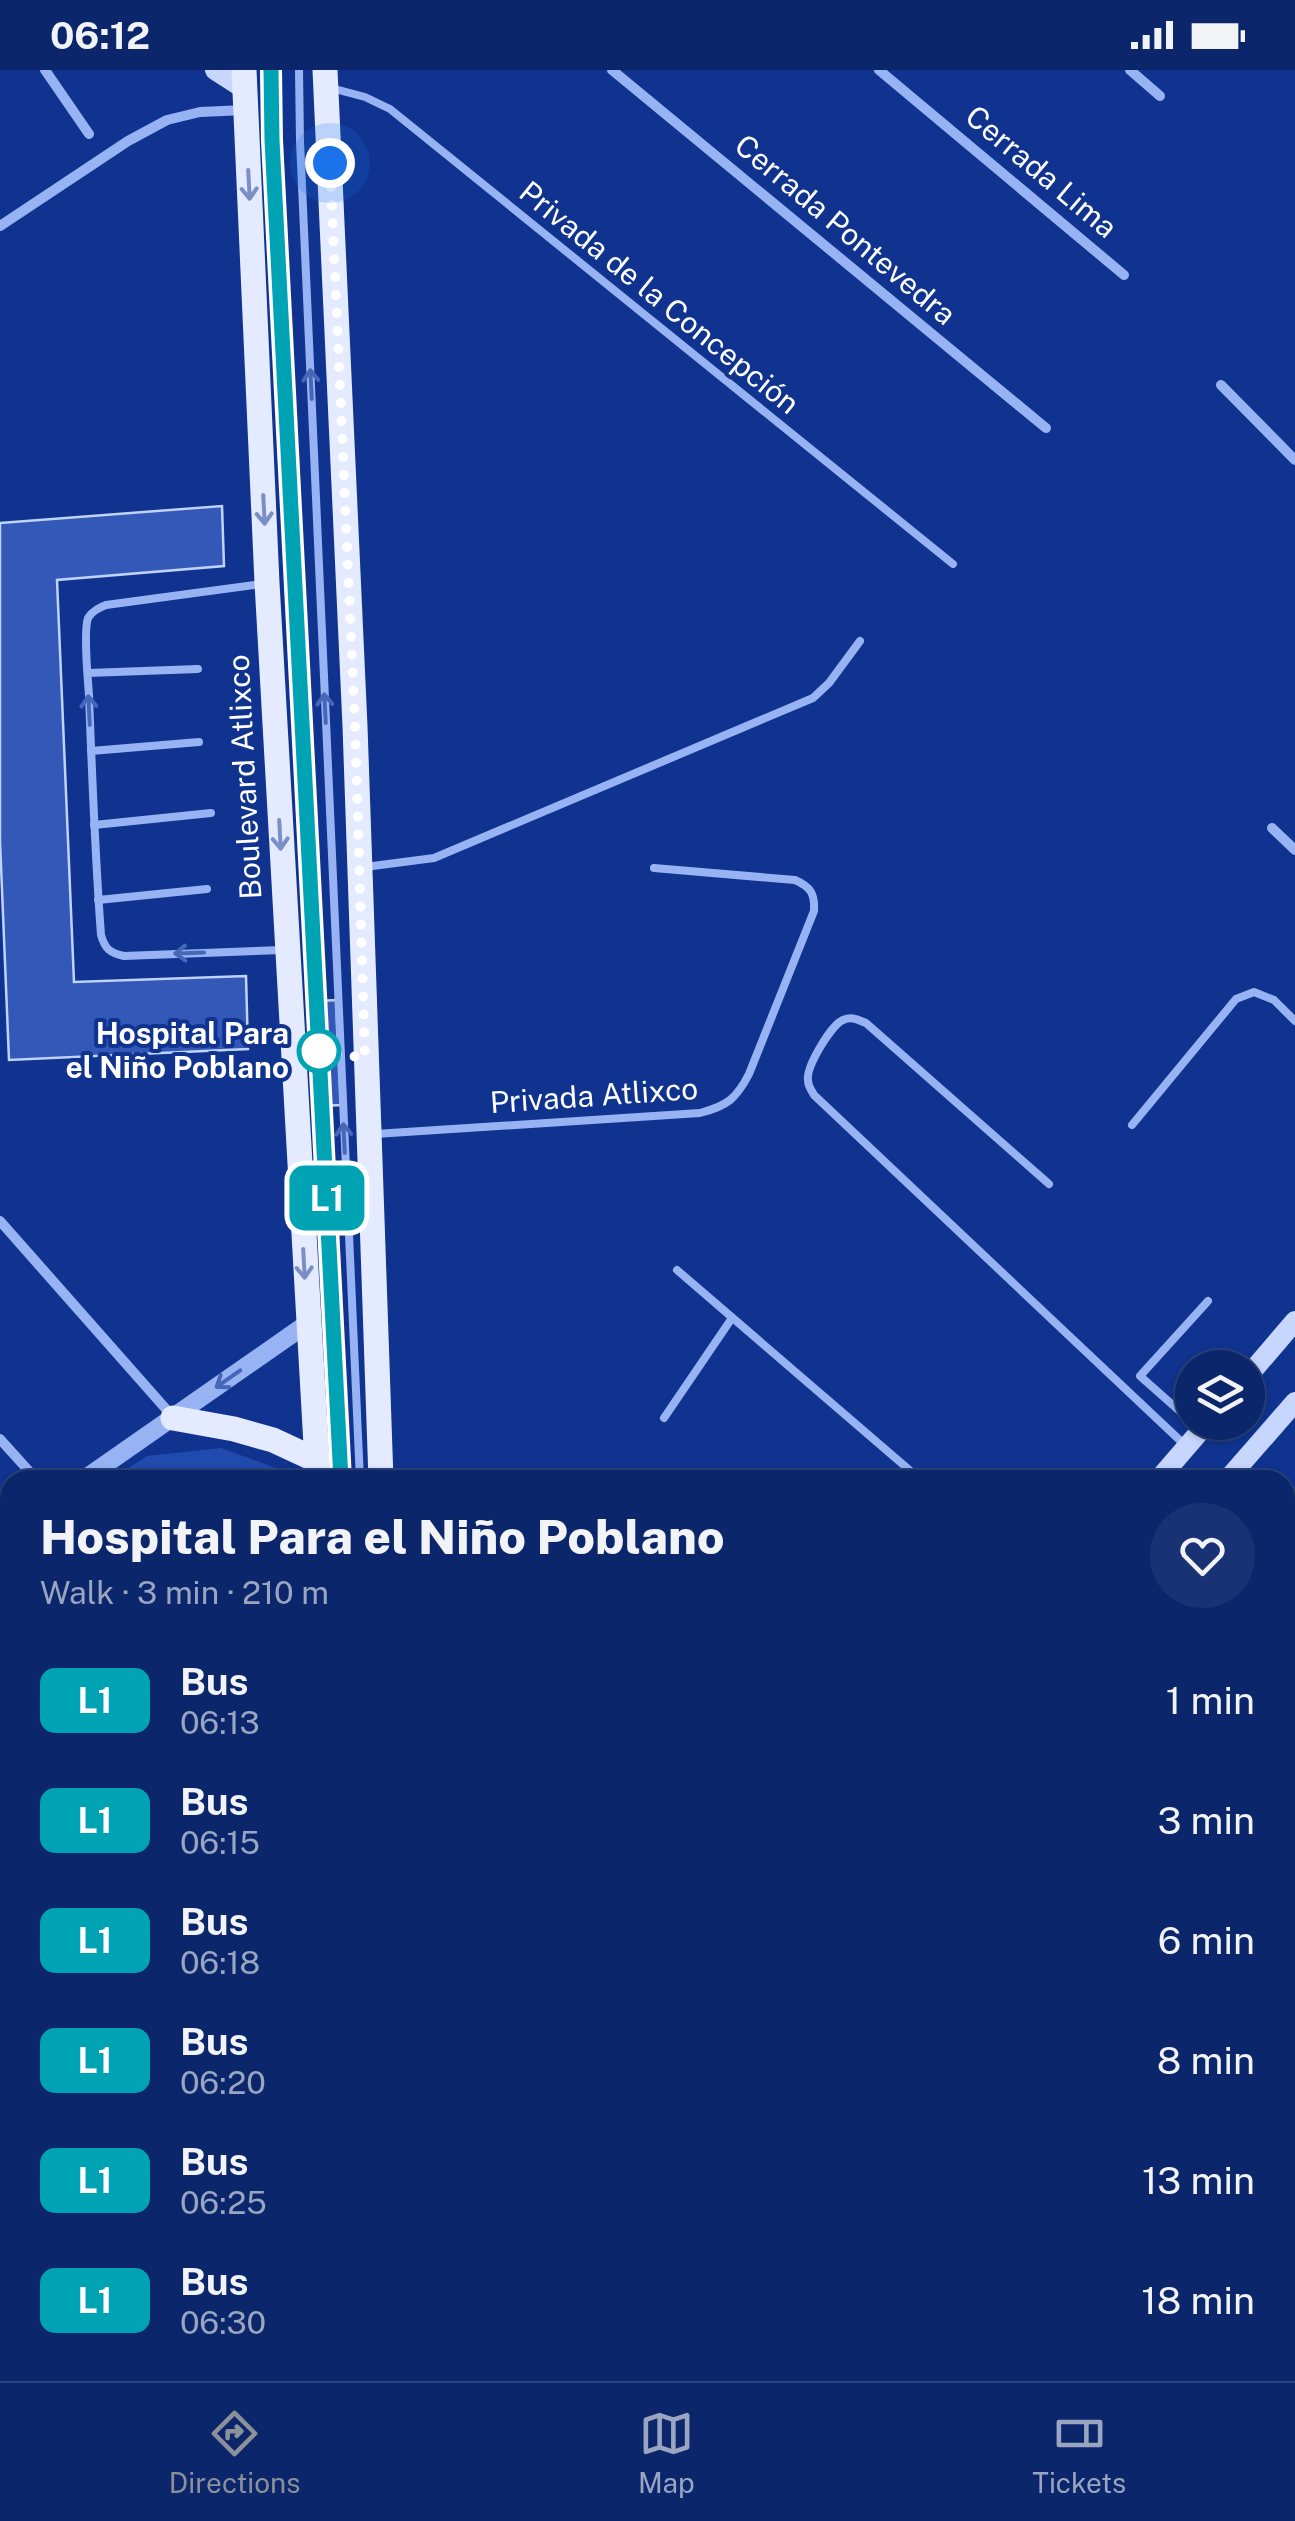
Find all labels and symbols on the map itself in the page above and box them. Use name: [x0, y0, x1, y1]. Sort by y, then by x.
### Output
street label: Cerrada Lima: [959, 98, 1125, 245]
street label: Cerrada Pontevedra: [728, 126, 963, 332]
your location: [305, 138, 355, 188]
one-way arrow: [240, 169, 259, 201]
street label: Privada de la Concepción: [512, 173, 807, 421]
one-way arrow: [301, 368, 320, 400]
one-way arrow: [254, 494, 273, 526]
street label: Boulevard Atlixco: [220, 654, 268, 900]
one-way arrow: [315, 693, 334, 725]
one-way arrow: [79, 695, 98, 727]
one-way arrow: [271, 818, 290, 850]
one-way arrow: [174, 944, 206, 963]
place label: Hospital Para el Niño Poblano: [65, 1015, 289, 1085]
marker: Hospital Para el Niño Poblano: [298, 1030, 340, 1072]
street label: Privada Atlixco: [489, 1070, 699, 1120]
one-way arrow: [335, 1122, 354, 1154]
line badge: L1: [282, 1166, 372, 1230]
one-way arrow: [295, 1247, 314, 1279]
one-way arrow: [215, 1368, 242, 1389]

